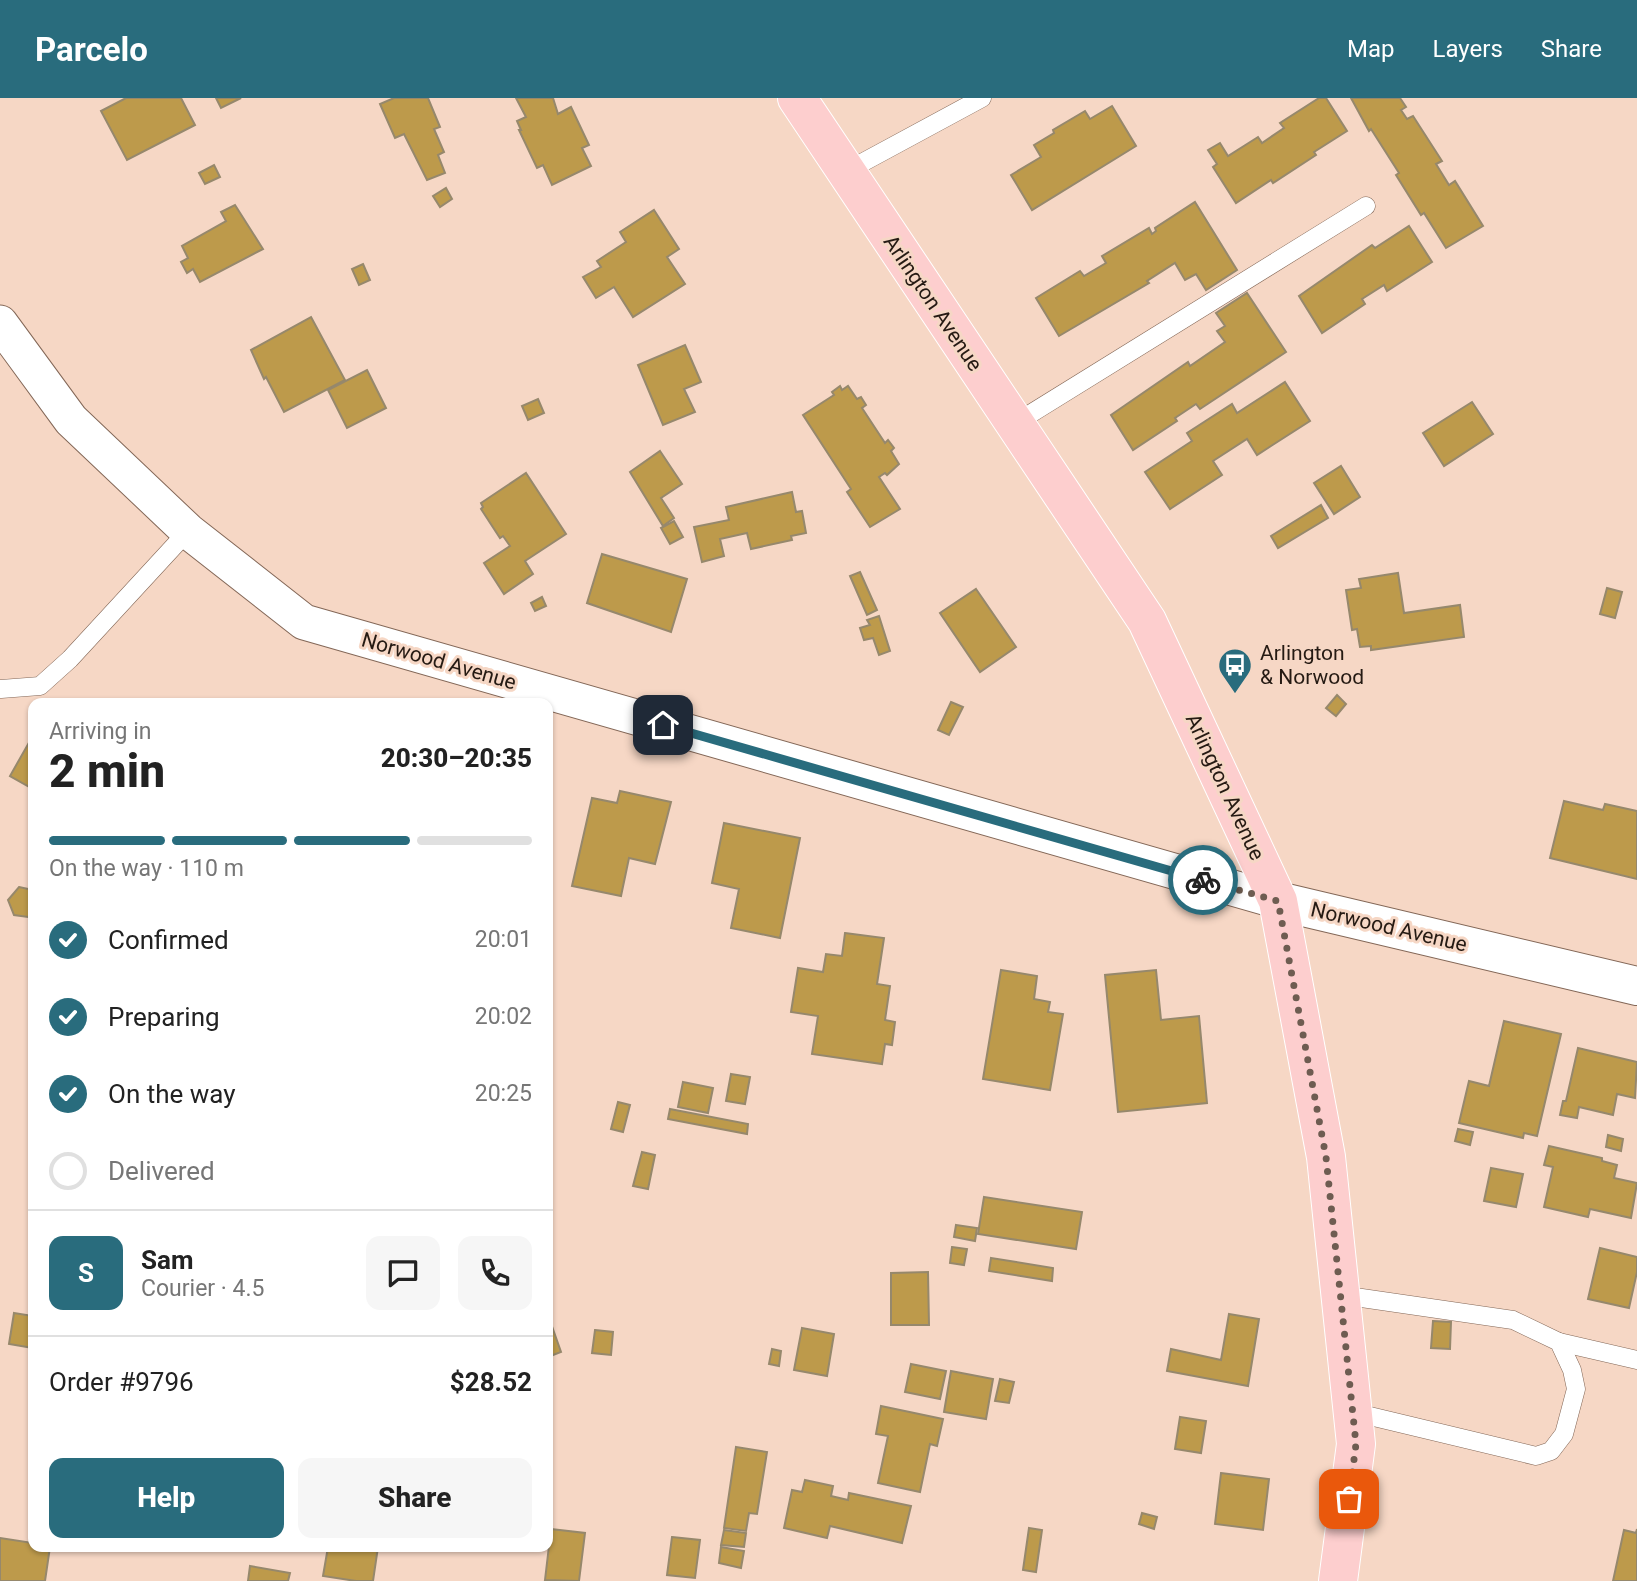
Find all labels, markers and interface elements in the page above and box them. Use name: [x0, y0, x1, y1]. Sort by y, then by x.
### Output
text: Parcelo: [35, 30, 148, 69]
text: Map: [1347, 35, 1395, 63]
text: Layers: [1433, 35, 1503, 63]
text: Share: [1541, 35, 1602, 63]
street label: Arlington Avenue: [879, 231, 987, 375]
street label: Norwood Avenue: [359, 627, 519, 695]
place label: Arlington & Norwood: [1260, 641, 1364, 689]
bus stop icon: Arlington & Norwood: [1216, 646, 1254, 695]
pin: [633, 695, 693, 755]
icon: home: [644, 706, 682, 744]
street label: Arlington Avenue: [1181, 710, 1269, 864]
text: Arriving in: [49, 718, 152, 745]
text: 20:30–20:35: [381, 743, 532, 773]
text: 2 min: [49, 744, 165, 798]
courier: [1168, 845, 1238, 915]
text: On the way · 110 m: [49, 855, 244, 882]
icon: bike: [1184, 861, 1222, 899]
street label: Norwood Avenue: [1308, 897, 1470, 957]
icon: check: [49, 921, 87, 959]
text: Confirmed: [108, 925, 229, 955]
text: 20:01: [475, 926, 532, 953]
icon: check: [49, 998, 87, 1036]
text: Preparing: [108, 1002, 220, 1032]
text: 20:02: [475, 1003, 532, 1030]
icon: check: [49, 1075, 87, 1113]
text: On the way: [108, 1079, 236, 1109]
text: 20:25: [475, 1080, 532, 1107]
text: Delivered: [108, 1156, 215, 1186]
button: chat: [366, 1236, 440, 1310]
button: phone: [458, 1236, 532, 1310]
text: Sam: [141, 1245, 193, 1275]
text: S: [78, 1258, 94, 1288]
text: Courier · 4.5: [141, 1275, 264, 1302]
text: Order #9796: [49, 1367, 194, 1397]
text: $28.52: [450, 1367, 532, 1397]
button: Help: [49, 1458, 284, 1538]
button: Share: [298, 1458, 532, 1538]
pin: [1319, 1469, 1379, 1529]
icon: bag: [1330, 1480, 1368, 1518]

